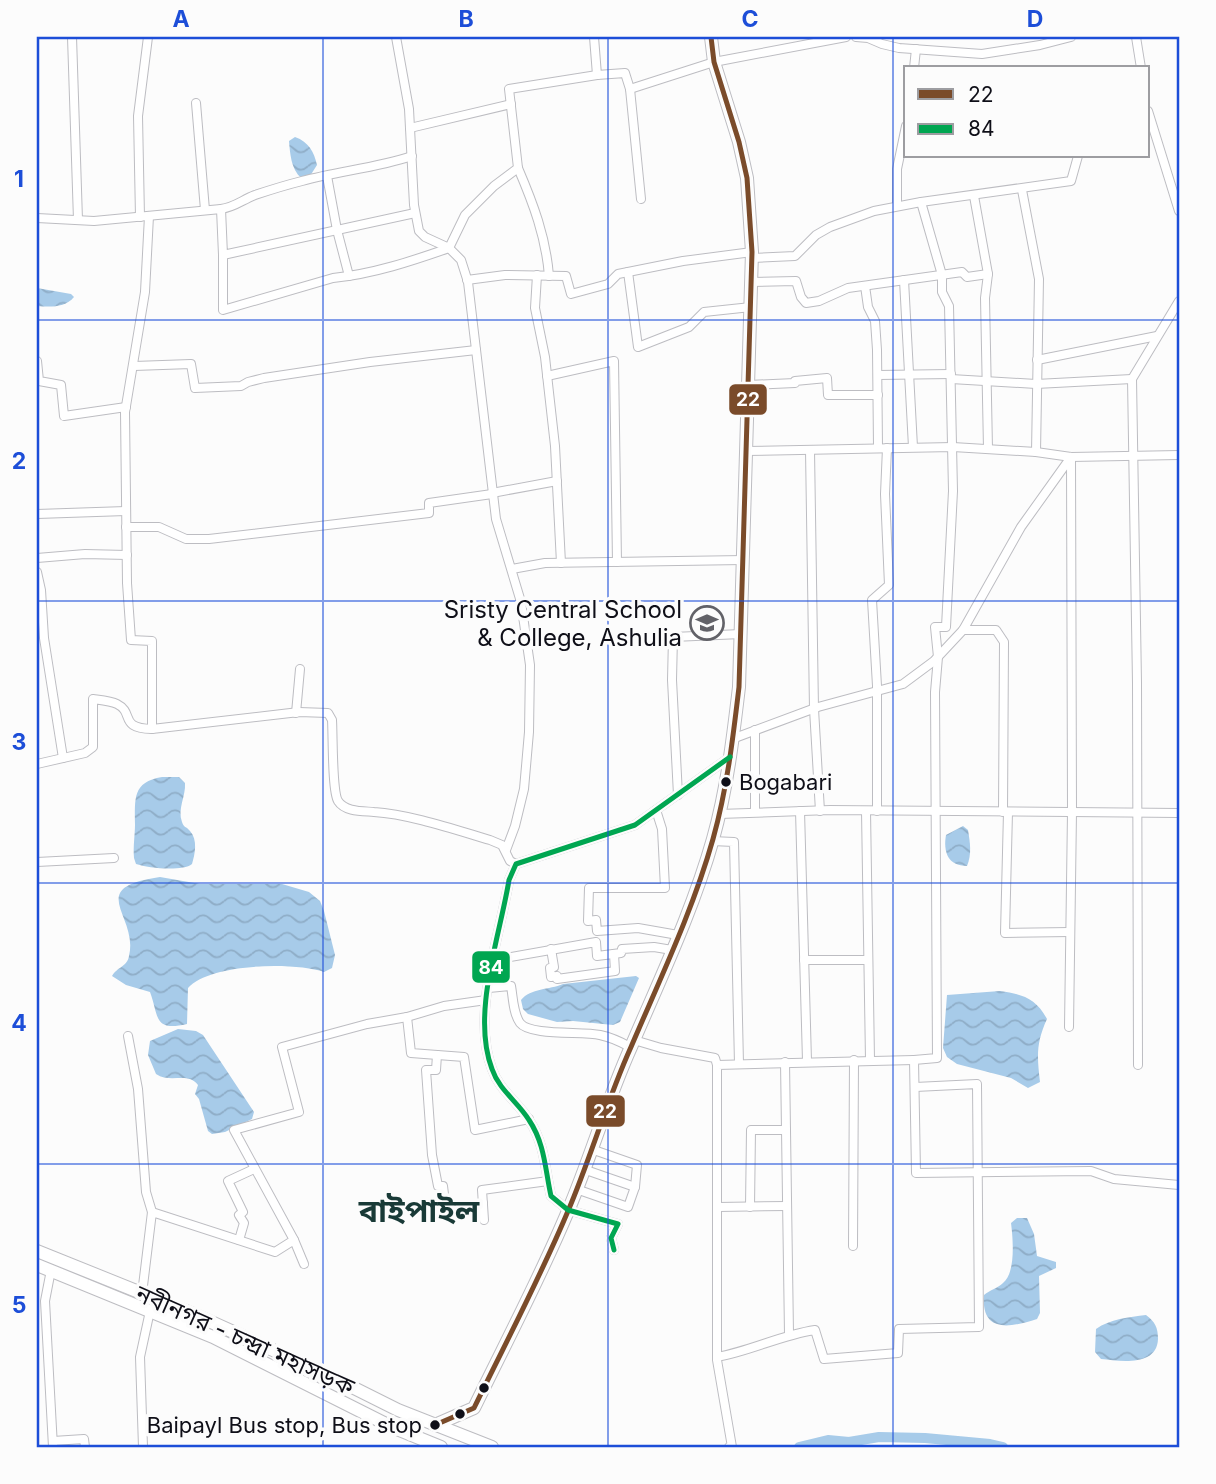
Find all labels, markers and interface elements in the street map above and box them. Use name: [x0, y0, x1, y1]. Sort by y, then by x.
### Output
text: A: [172, 5, 190, 33]
text: B: [458, 5, 474, 33]
text: C: [741, 5, 759, 33]
text: D: [1027, 5, 1043, 33]
legend: [904, 66, 1150, 158]
text: 22: [968, 82, 994, 107]
text: 84: [968, 116, 995, 141]
text: 1: [14, 165, 24, 193]
line badge: 22: [728, 383, 768, 416]
text: 22: [736, 388, 760, 411]
text: 2: [12, 447, 26, 475]
place label: Sristy Central School & College, Ashulia: [444, 595, 682, 652]
school or university icon: Sristy Central School & College, Ashulia: [688, 604, 726, 642]
text: 3: [12, 728, 26, 756]
place label: Bogabari: [739, 769, 832, 795]
marker: Bogabari: [719, 775, 733, 789]
line badge: 84: [471, 950, 511, 984]
text: 84: [478, 956, 504, 979]
text: 4: [11, 1009, 27, 1037]
line badge: 22: [585, 1094, 626, 1128]
text: 22: [593, 1100, 617, 1123]
district label: বাইপাইল: [358, 1191, 480, 1230]
street label: নবীনগর - চন্দ্রা মহাসড়ক: [130, 1278, 359, 1402]
text: 5: [12, 1291, 26, 1319]
unlabelled marker: [477, 1381, 491, 1395]
unlabelled marker: [453, 1407, 467, 1421]
place label: Baipayl Bus stop, Bus stop: [147, 1412, 422, 1438]
marker: Baipayl Bus stop, Bus stop: [428, 1418, 442, 1432]

